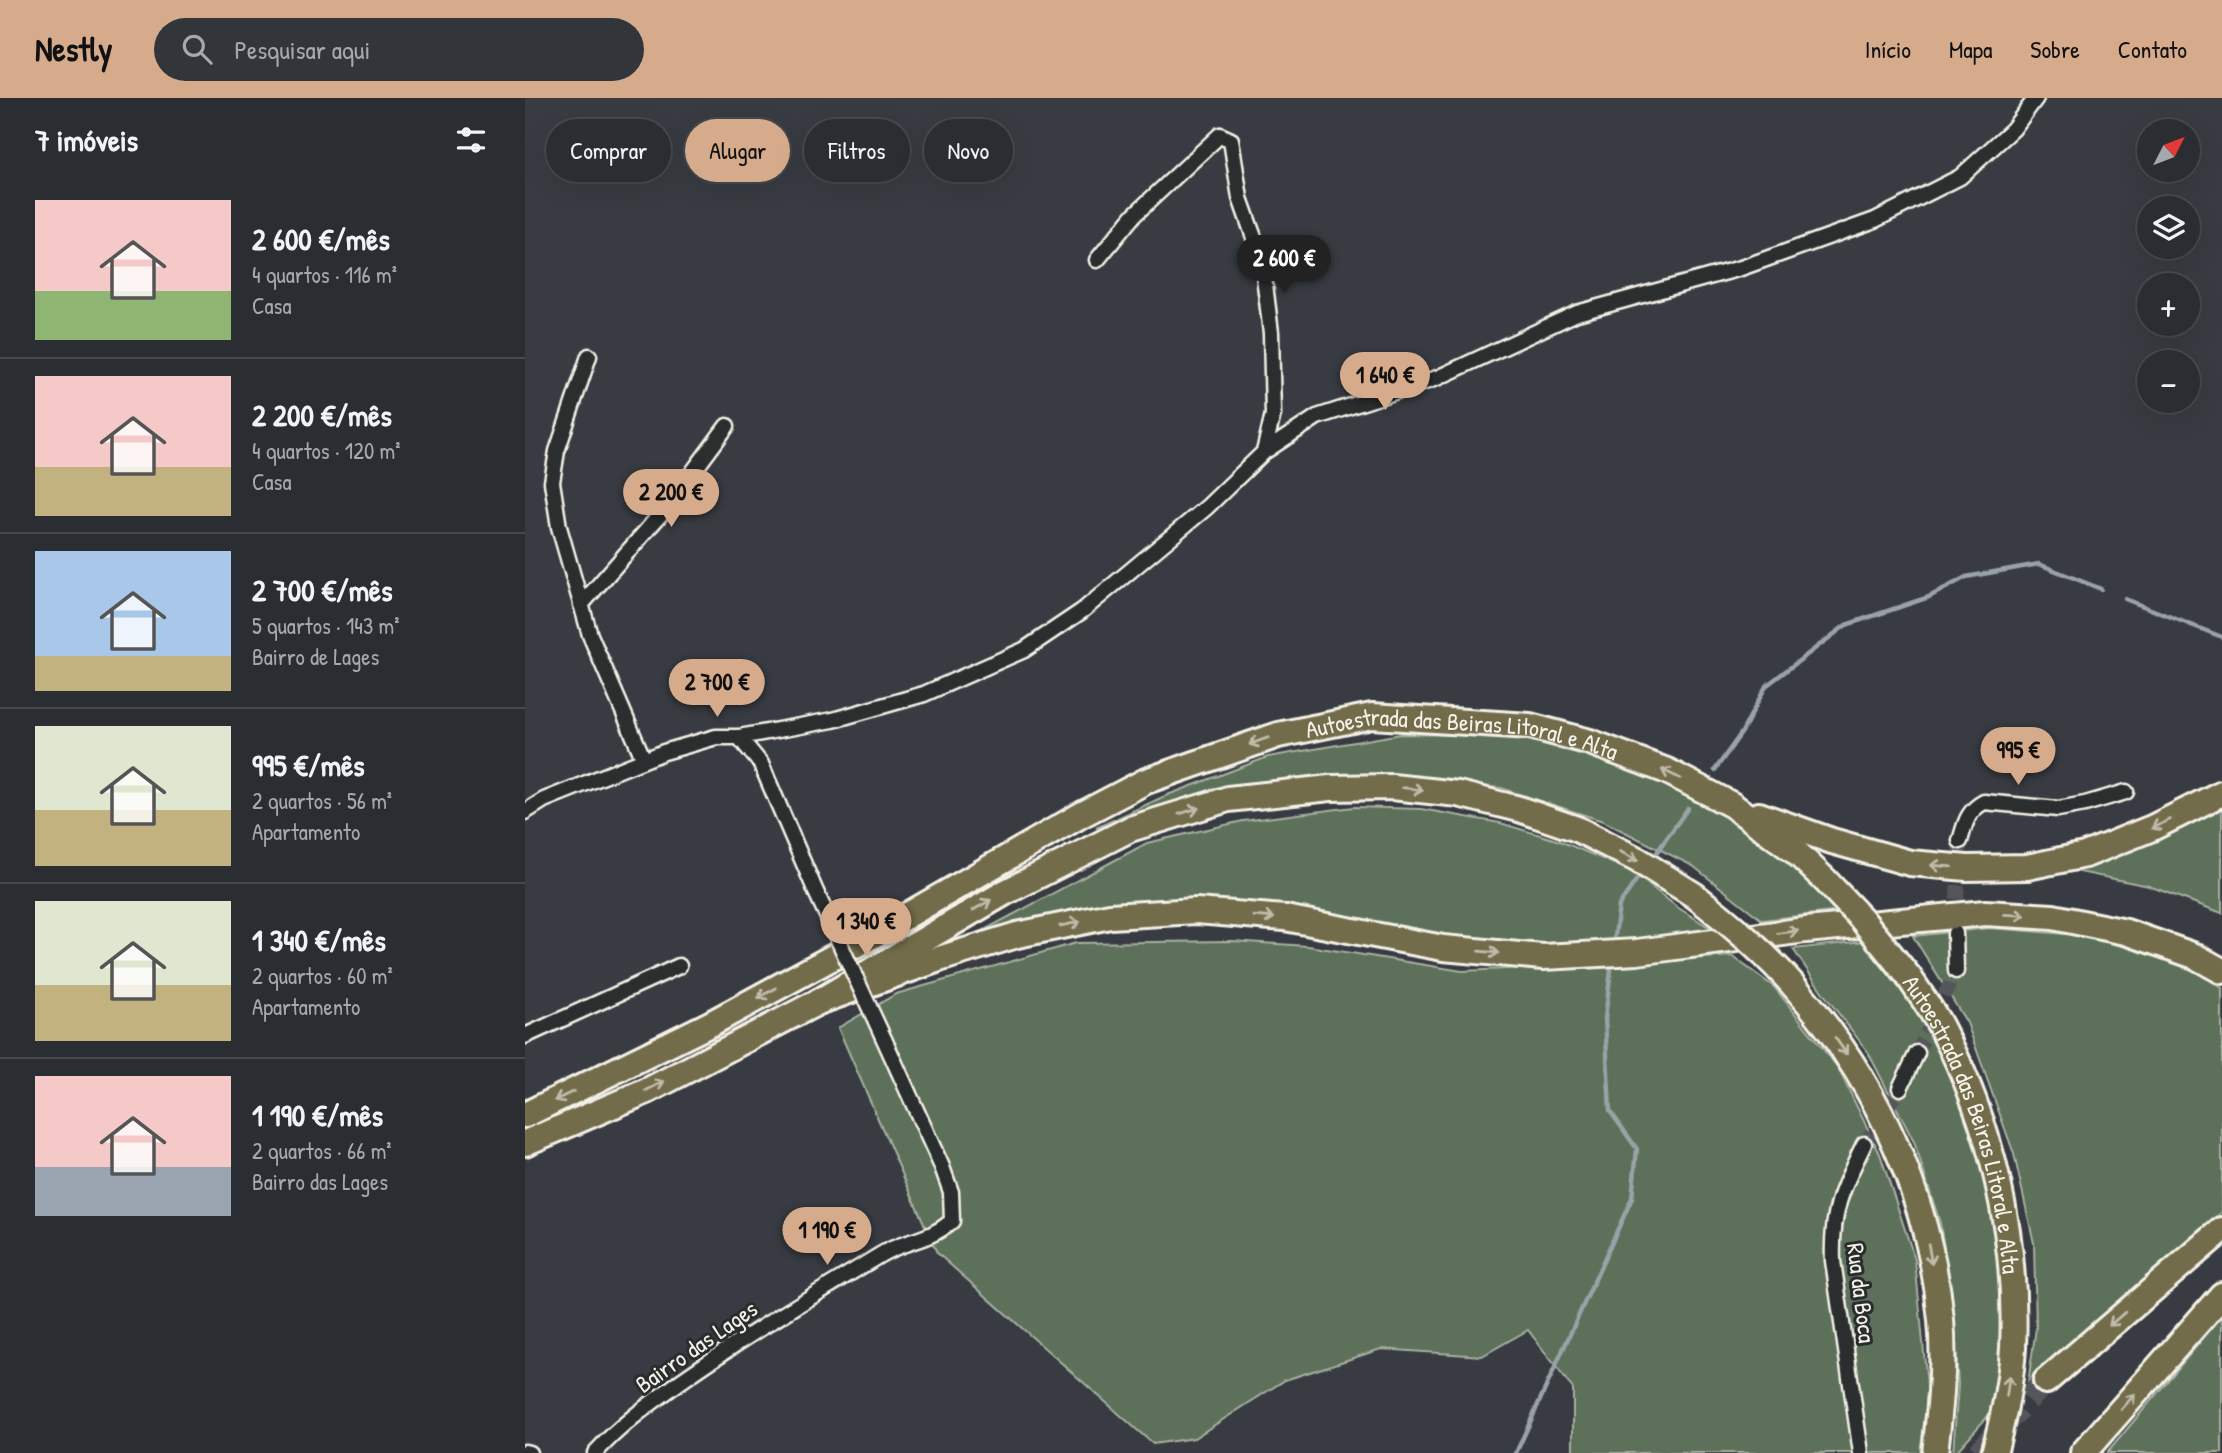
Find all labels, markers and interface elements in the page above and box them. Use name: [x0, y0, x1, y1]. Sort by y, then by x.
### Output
search box: [154, 18, 644, 81]
text: Nestly: [35, 27, 112, 71]
icon: search: [178, 30, 216, 68]
text: Pesquisar aqui: [234, 32, 370, 67]
text: Início: [1865, 33, 1911, 65]
text: Mapa: [1949, 33, 1992, 65]
text: Sobre: [2030, 33, 2080, 65]
text: Contato: [2118, 33, 2187, 65]
chip: Comprar: [546, 119, 671, 182]
chip: Alugar: [685, 119, 790, 182]
chip: Filtros: [804, 119, 910, 182]
chip: Novo: [924, 119, 1013, 182]
north arrow: [2137, 119, 2200, 182]
map controls: [2137, 119, 2200, 413]
text: 7 imóveis: [35, 120, 138, 160]
icon: filters: [452, 121, 490, 159]
button: layers: [2137, 196, 2200, 259]
text: 2 600 €/mês: [252, 219, 390, 259]
icon: home: [91, 228, 175, 312]
pin: 2 600 €: [1219, 236, 1349, 295]
text: 2 600 €: [1253, 242, 1315, 273]
text: 4 quartos · 116 m²: [252, 259, 397, 290]
button: +: [2137, 273, 2200, 336]
text: Casa: [252, 290, 292, 321]
button: −: [2137, 350, 2200, 413]
pin: 1 640 €: [1320, 352, 1450, 412]
text: 1 640 €: [1356, 359, 1414, 390]
text: 2 200 €/mês: [252, 395, 392, 435]
icon: home: [91, 404, 175, 488]
text: 4 quartos · 120 m²: [252, 435, 401, 466]
text: Casa: [252, 466, 292, 497]
pin: 2 200 €: [606, 470, 736, 529]
text: 2 200 €: [639, 476, 703, 507]
text: 2 700 €/mês: [252, 570, 393, 610]
icon: home: [91, 579, 175, 663]
text: 5 quartos · 143 m²: [252, 610, 399, 641]
text: Bairro de Lages: [252, 641, 379, 672]
pin: 2 700 €: [652, 660, 782, 719]
text: 2 700 €: [685, 666, 749, 697]
street label: Autoestrada das Beiras Litoral e Alta: [1302, 700, 1623, 767]
pin: 995 €: [1969, 728, 2067, 787]
text: 995 €: [1997, 734, 2039, 765]
one-way arrow: [1248, 735, 1270, 748]
text: 995 €/mês: [252, 745, 365, 785]
icon: home: [91, 754, 175, 838]
one-way arrow: [1661, 766, 1682, 780]
one-way arrow: [1402, 783, 1424, 796]
text: 2 quartos · 56 m²: [252, 785, 392, 816]
one-way arrow: [1177, 804, 1199, 816]
text: Apartamento: [252, 816, 360, 847]
one-way arrow: [2151, 817, 2172, 831]
one-way arrow: [1618, 849, 1639, 863]
one-way arrow: [1930, 859, 1953, 872]
pin: 1 340 €: [801, 898, 931, 958]
one-way arrow: [972, 898, 992, 912]
text: 1 340 €: [836, 905, 896, 936]
one-way arrow: [2003, 909, 2025, 922]
one-way arrow: [1252, 911, 1275, 924]
one-way arrow: [1058, 916, 1081, 930]
text: 1 340 €/mês: [252, 920, 386, 960]
one-way arrow: [1776, 925, 1799, 938]
icon: home: [91, 929, 175, 1013]
one-way arrow: [1477, 946, 1499, 959]
text: 2 quartos · 60 m²: [252, 960, 393, 991]
street label: Autoestrada das Beiras Litoral e Alta: [1896, 969, 2028, 1275]
one-way arrow: [757, 987, 778, 1000]
text: Apartamento: [252, 991, 360, 1022]
one-way arrow: [1834, 1036, 1848, 1055]
one-way arrow: [644, 1079, 665, 1093]
one-way arrow: [554, 1089, 575, 1103]
text: 1 190 €/mês: [252, 1095, 383, 1135]
icon: home: [91, 1104, 175, 1188]
text: 2 quartos · 66 m²: [252, 1135, 392, 1166]
text: Bairro das Lages: [252, 1166, 388, 1197]
pin: 1 190 €: [762, 1208, 892, 1267]
text: 1 190 €: [798, 1214, 856, 1245]
street label: Rua da Boca: [1840, 1241, 1884, 1345]
one-way arrow: [1924, 1242, 1937, 1265]
street label: Bairro das Lages: [629, 1292, 763, 1400]
one-way arrow: [2108, 1311, 2126, 1327]
one-way arrow: [2002, 1375, 2015, 1398]
one-way arrow: [2120, 1393, 2136, 1411]

